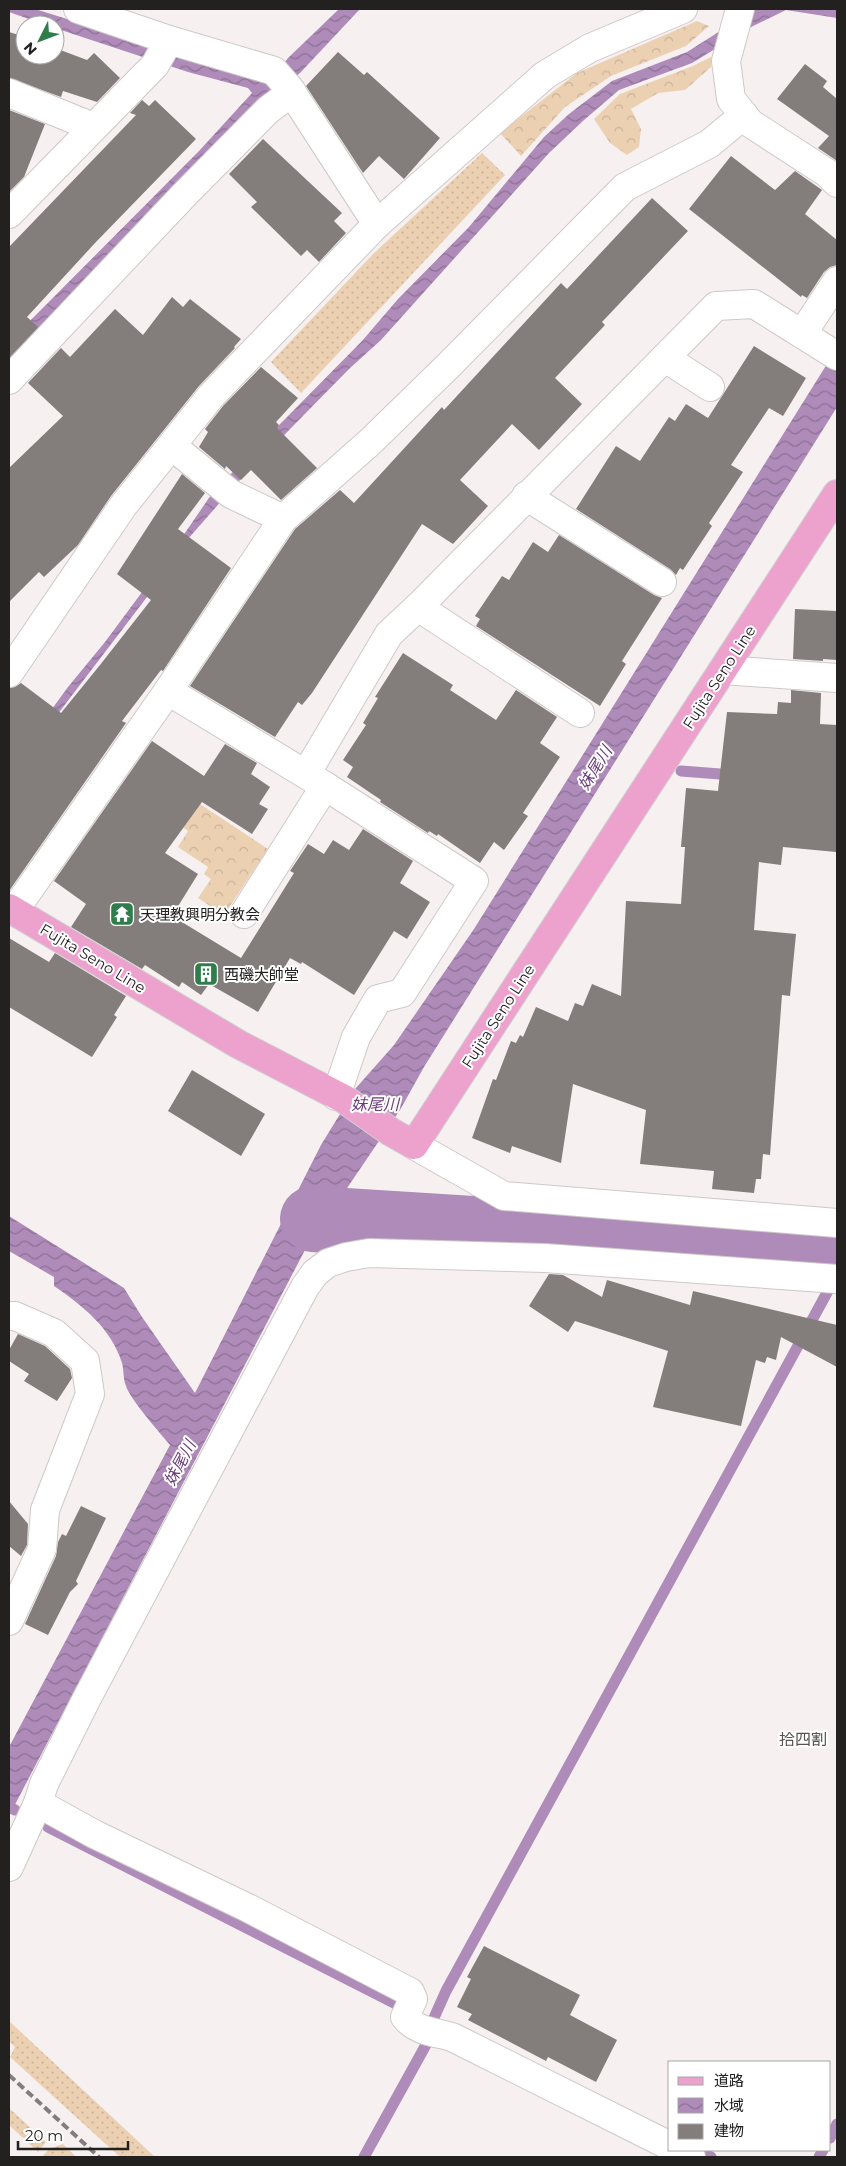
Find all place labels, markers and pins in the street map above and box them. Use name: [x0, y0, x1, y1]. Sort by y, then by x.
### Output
temple icon: 天理教興明分教会: [109, 901, 135, 927]
place label: 天理教興明分教会: [140, 905, 260, 924]
building icon: 西磯大帥堂: [193, 961, 219, 987]
place label: 西磯大帥堂: [224, 965, 299, 984]

